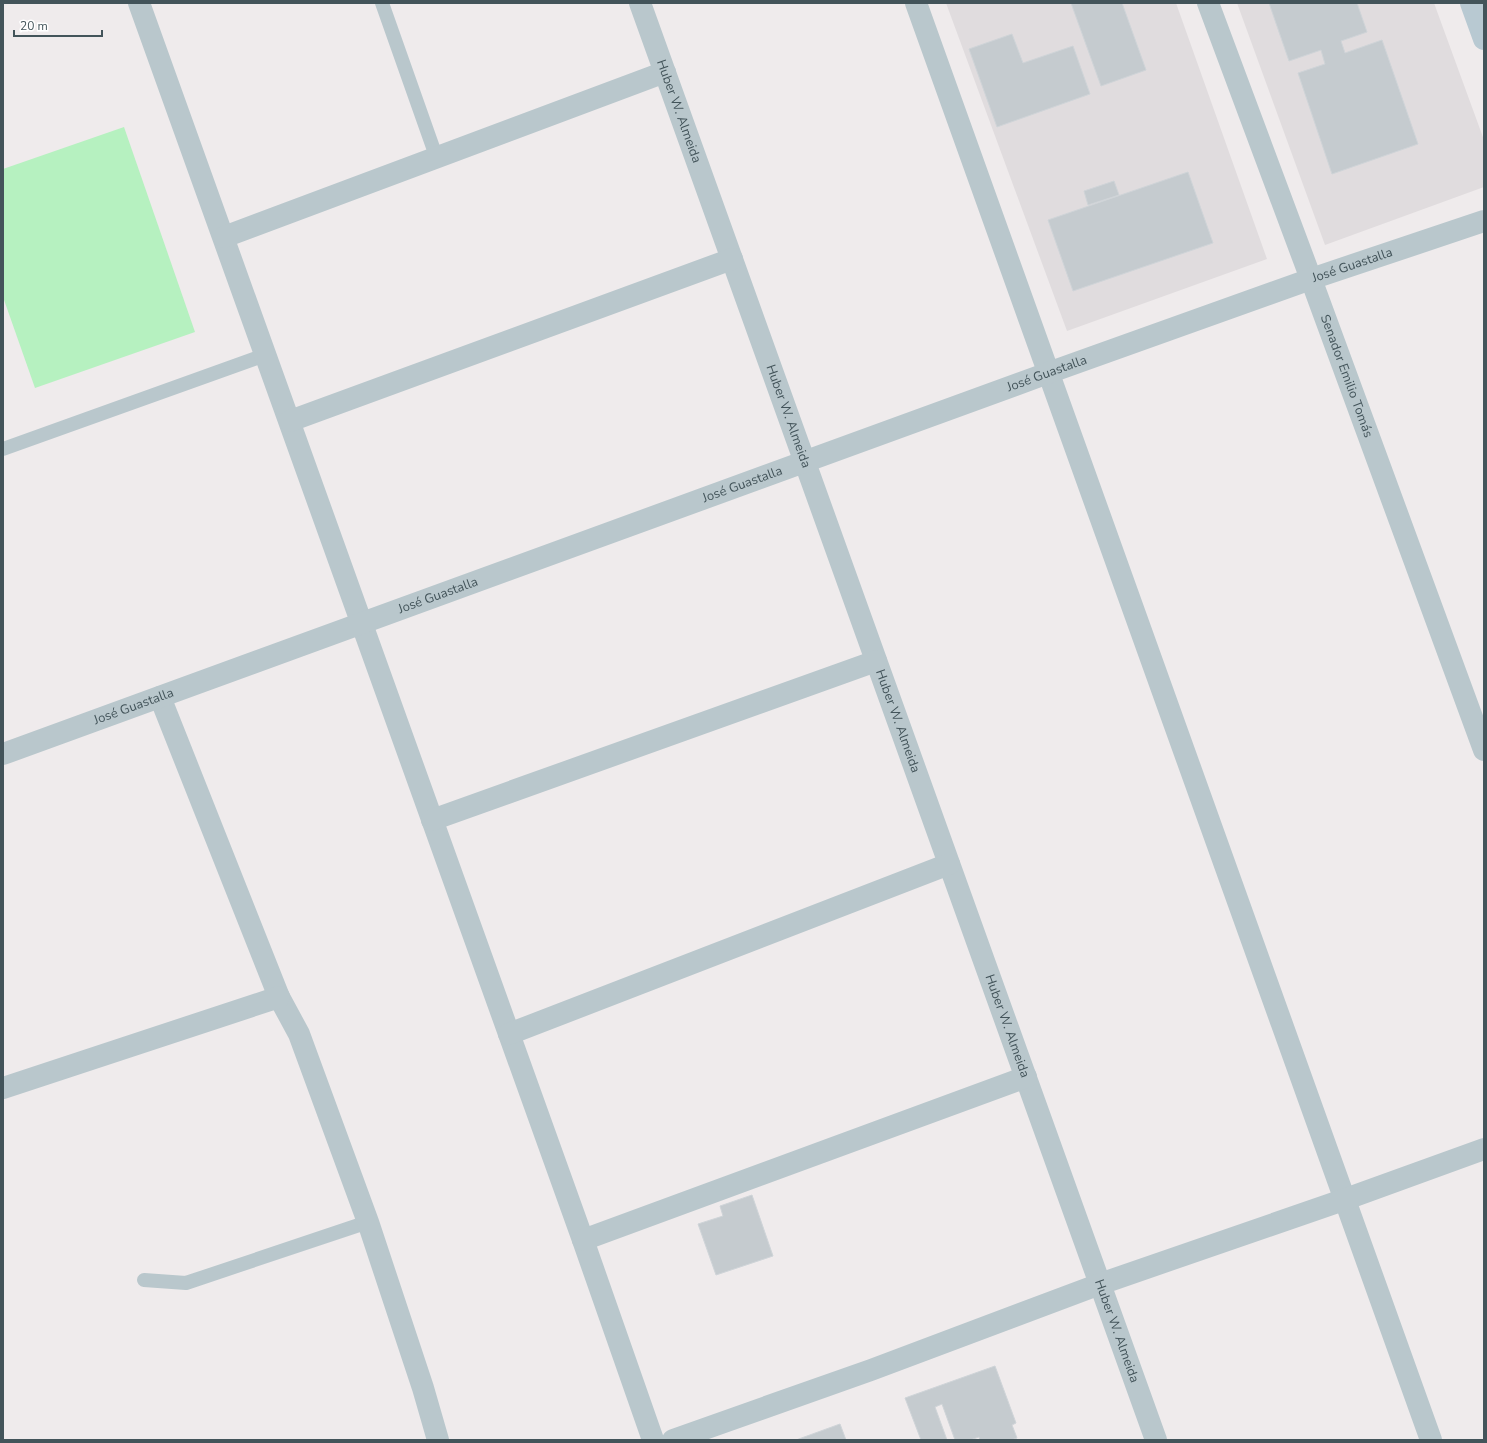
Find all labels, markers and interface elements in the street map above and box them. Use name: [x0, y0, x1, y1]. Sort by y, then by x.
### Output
scale bar: [14, 12, 102, 38]
text: 20 m: [20, 18, 48, 34]
street label: Huber W. Almeida: [652, 57, 706, 165]
street label: José Guastalla: [1309, 243, 1395, 287]
street label: Senador Emilio Tomás: [1316, 312, 1377, 440]
street label: José Guastalla: [1003, 351, 1089, 397]
street label: Huber W. Almeida: [762, 362, 815, 470]
street label: José Guastalla: [699, 462, 785, 508]
street label: José Guastalla: [395, 573, 480, 619]
street label: Huber W. Almeida: [871, 667, 925, 775]
street label: José Guastalla: [90, 684, 176, 730]
street label: Huber W. Almeida: [981, 972, 1034, 1080]
street label: Huber W. Almeida: [1090, 1277, 1144, 1385]

